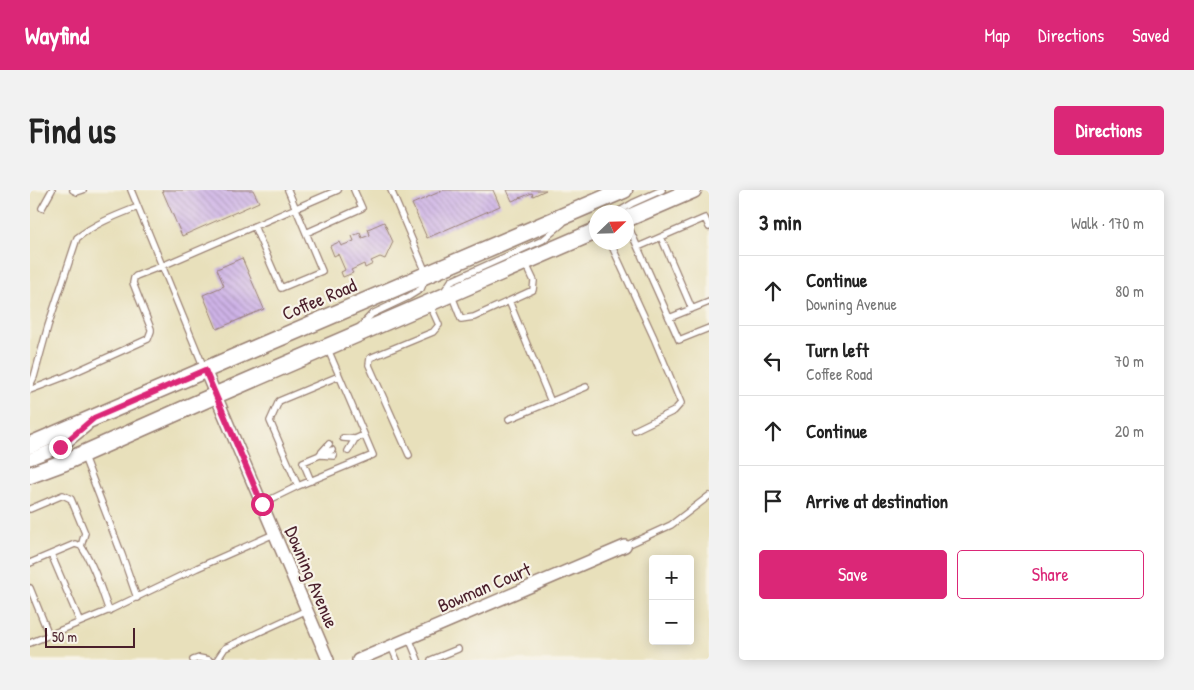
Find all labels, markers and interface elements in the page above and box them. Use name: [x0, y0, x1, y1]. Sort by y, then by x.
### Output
text: Wayfind: [25, 19, 89, 51]
text: Map: [985, 23, 1010, 48]
text: Directions: [1038, 23, 1104, 48]
text: Saved: [1132, 23, 1169, 48]
button: Directions: [1054, 106, 1164, 155]
text: Find us: [30, 107, 116, 154]
north arrow: [589, 205, 634, 250]
text: 3 min: [759, 208, 802, 237]
text: Walk · 170 m: [1071, 212, 1144, 234]
text: Continue: [806, 267, 867, 293]
street label: Coffee Road: [278, 271, 361, 326]
icon: ahead: [759, 277, 787, 305]
text: 80 m: [1115, 280, 1144, 302]
text: Downing Avenue: [806, 293, 897, 315]
text: Turn left: [806, 337, 869, 363]
icon: left: [759, 347, 787, 375]
text: 70 m: [1114, 350, 1144, 372]
text: Coffee Road: [806, 363, 872, 385]
icon: ahead: [759, 417, 787, 445]
text: Continue: [806, 418, 867, 444]
text: 20 m: [1115, 420, 1144, 442]
route end: [49, 436, 72, 459]
icon: arrive: [759, 487, 787, 515]
text: Arrive at destination: [806, 488, 948, 514]
route start: [251, 493, 274, 516]
street label: Downing Avenue: [279, 522, 345, 632]
button: Save: [759, 550, 947, 599]
button: Share: [957, 550, 1144, 599]
map controls: [649, 555, 694, 645]
button: +: [649, 555, 694, 600]
street label: Bowman Court: [433, 556, 535, 618]
button: −: [649, 600, 694, 645]
scale bar: [45, 625, 135, 648]
text: 50 m: [52, 627, 77, 646]

